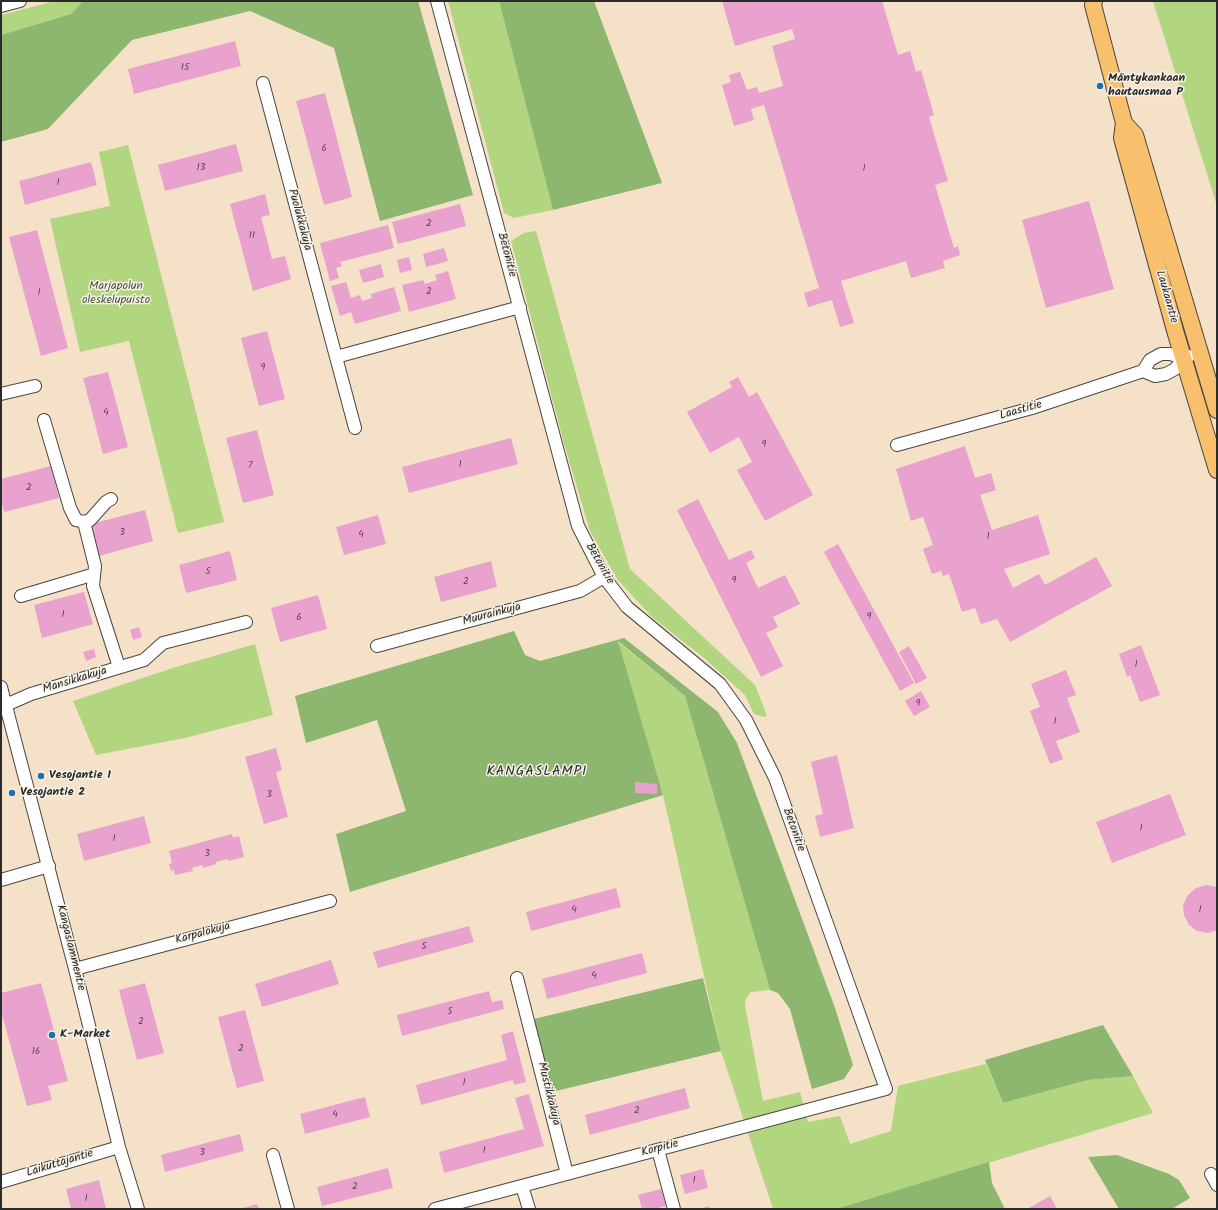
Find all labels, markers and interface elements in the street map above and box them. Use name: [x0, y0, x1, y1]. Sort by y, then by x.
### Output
house number: 15: [181, 62, 189, 74]
place label: Mäntykankaan hautausmaa P: [1108, 72, 1185, 100]
marker: Mäntykankaan hautausmaa P: [1095, 81, 1105, 91]
house number: 6: [321, 143, 327, 155]
house number: 13: [197, 162, 205, 174]
house number: 1: [862, 163, 866, 175]
house number: 1: [56, 177, 60, 189]
street label: Puolukkakuja: [284, 188, 314, 252]
house number: 2: [426, 218, 432, 230]
house number: 11: [249, 230, 255, 242]
street label: Betonitie: [493, 231, 519, 279]
street label: Laukaantie: [1152, 269, 1180, 325]
park label: Marjapolun oleskelupuisto: [82, 280, 150, 308]
house number: 2: [426, 286, 432, 298]
house number: 1: [37, 287, 41, 299]
house number: 9: [261, 362, 265, 374]
street label: Laastitie: [998, 398, 1044, 424]
house number: 4: [103, 407, 109, 419]
house number: 9: [762, 439, 766, 451]
house number: 1: [458, 459, 462, 471]
house number: 7: [248, 460, 252, 472]
house number: 2: [26, 482, 32, 494]
house number: 3: [119, 527, 125, 539]
house number: 4: [358, 529, 364, 541]
house number: 1: [986, 531, 990, 543]
street label: Betonitie: [581, 541, 617, 587]
house number: 5: [205, 566, 211, 578]
house number: 9: [732, 575, 736, 587]
house number: 2: [463, 576, 469, 588]
street label: Muurainkuja: [461, 600, 523, 630]
house number: 1: [61, 609, 65, 621]
house number: 9: [867, 611, 871, 623]
house number: 6: [296, 612, 302, 624]
house number: 1: [1134, 659, 1138, 671]
street label: Mansikkakuja: [41, 664, 109, 698]
house number: 9: [916, 698, 920, 710]
house number: 1: [1053, 716, 1057, 728]
district label: KANGASLAMPI: [487, 765, 587, 781]
place label: Vesojantie 1: [49, 769, 111, 783]
marker: Vesojantie 1: [36, 771, 46, 781]
place label: Vesojantie 2: [20, 786, 85, 800]
marker: Vesojantie 2: [7, 788, 17, 798]
house number: 3: [266, 789, 272, 801]
street label: Betonitie: [778, 806, 808, 854]
house number: 1: [1139, 823, 1143, 835]
house number: 1: [112, 833, 116, 845]
house number: 3: [204, 848, 210, 860]
street label: Kangaslammentie: [52, 904, 88, 992]
house number: 4: [571, 904, 577, 916]
house number: 1: [1198, 904, 1202, 916]
street label: Karpalokuja: [174, 920, 232, 948]
house number: 5: [421, 941, 427, 953]
house number: 4: [591, 970, 597, 982]
house number: 5: [447, 1006, 453, 1018]
house number: 2: [138, 1016, 144, 1028]
place label: K-Market: [60, 1028, 110, 1042]
marker: K-Market: [47, 1030, 57, 1040]
house number: 2: [238, 1043, 244, 1055]
house number: 16: [32, 1046, 40, 1058]
street label: Mustikkakuja: [533, 1061, 563, 1127]
house number: 1: [462, 1077, 466, 1089]
house number: 2: [634, 1105, 640, 1117]
house number: 4: [332, 1109, 338, 1121]
street label: Korpitie: [640, 1137, 680, 1161]
house number: 1: [482, 1145, 486, 1157]
street label: Laikuttajantie: [25, 1147, 95, 1181]
house number: 3: [199, 1147, 205, 1159]
house number: 1: [692, 1175, 696, 1187]
house number: 2: [352, 1181, 358, 1193]
house number: 1: [84, 1193, 88, 1205]

